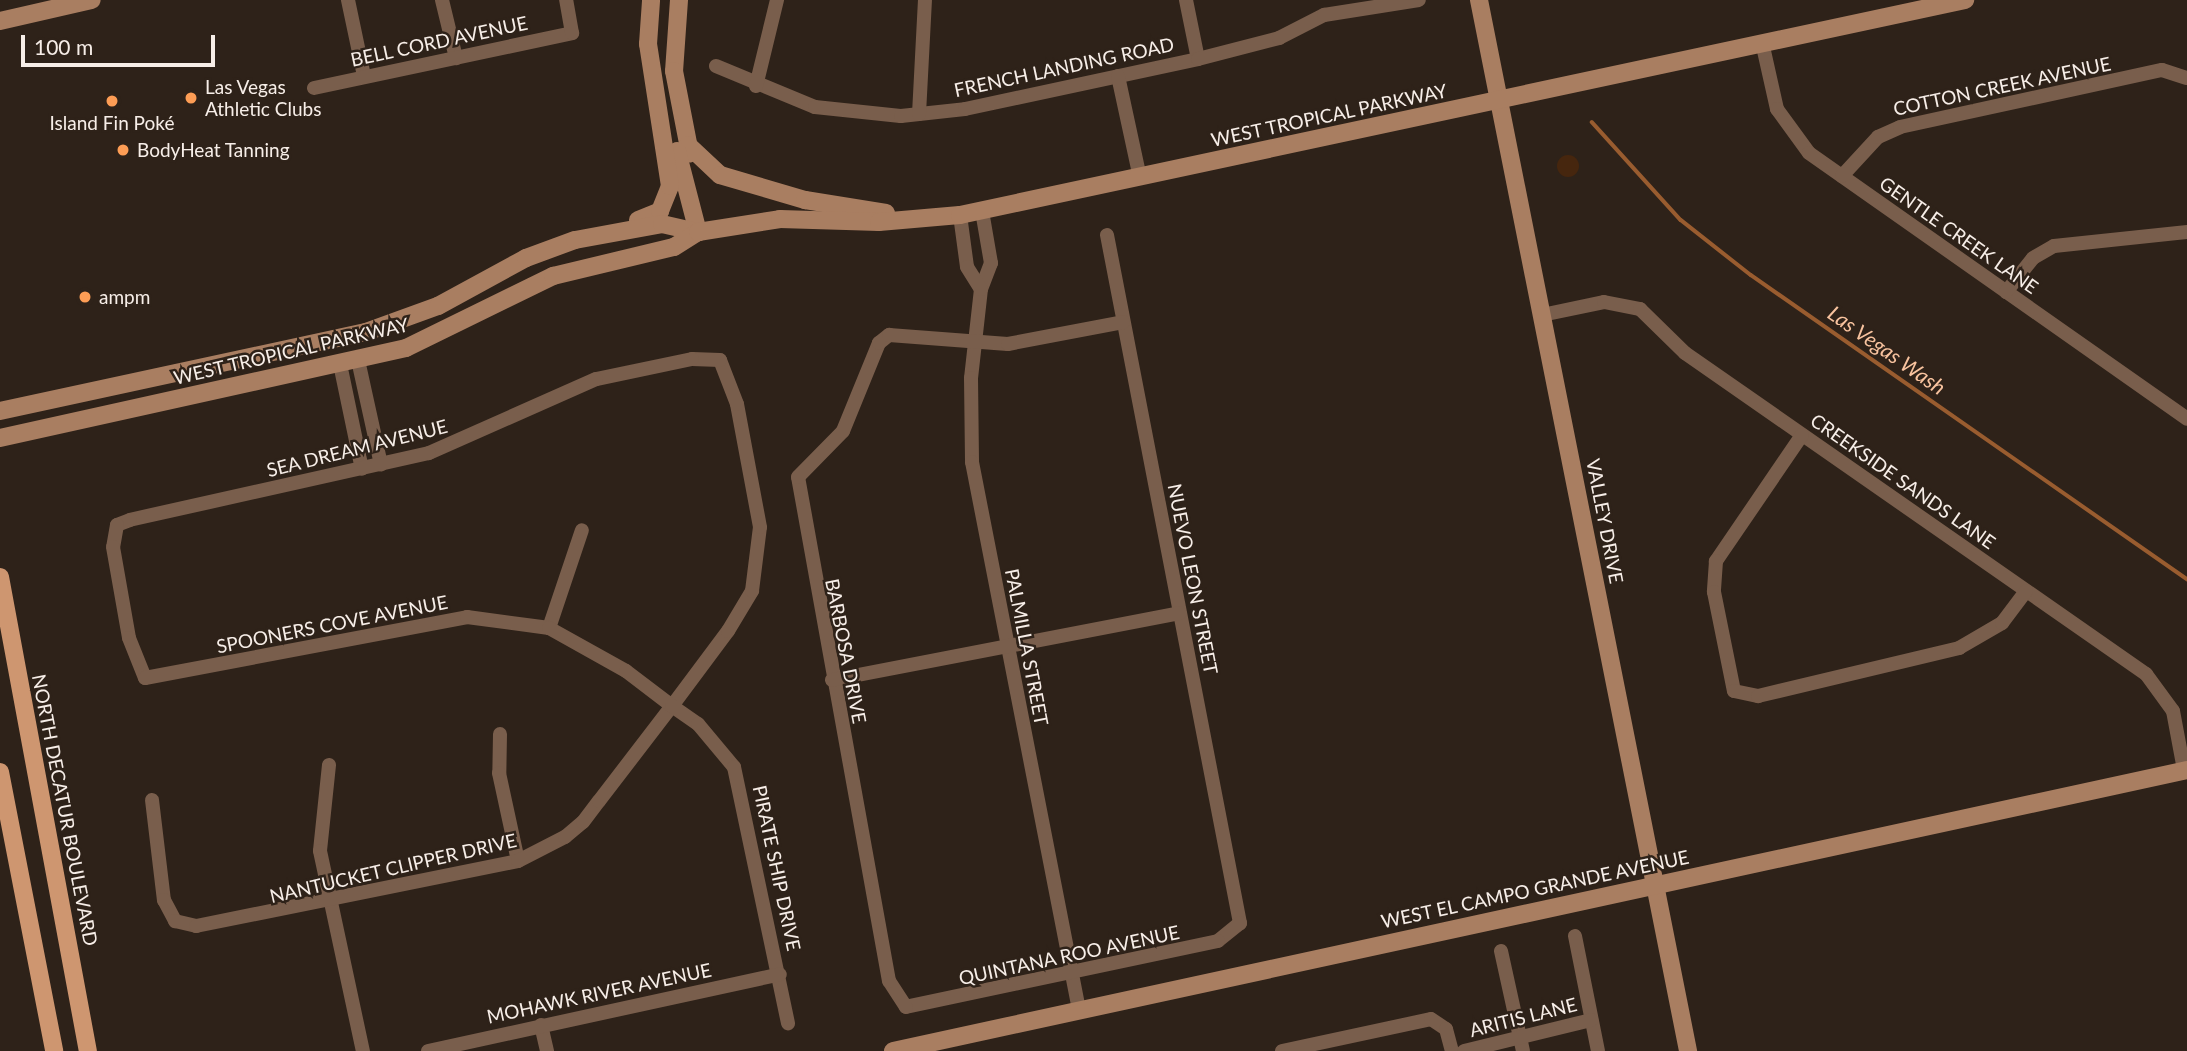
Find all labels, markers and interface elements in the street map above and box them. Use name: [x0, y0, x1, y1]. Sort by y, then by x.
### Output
street label: BELL CORD AVENUE: [348, 11, 530, 71]
scale bar: [24, 21, 219, 65]
street label: FRENCH LANDING ROAD: [952, 33, 1176, 101]
text: 100 m: [34, 34, 93, 59]
street label: COTTON CREEK AVENUE: [1891, 52, 2113, 120]
place label: Las Vegas Athletic Clubs: [205, 76, 321, 120]
street label: WEST TROPICAL PARKWAY: [1208, 79, 1450, 151]
marker: Las Vegas Athletic Clubs: [183, 90, 199, 106]
marker: Island Fin Poké: [104, 93, 120, 109]
place label: Island Fin Poké: [50, 112, 174, 134]
place label: BodyHeat Tanning: [137, 139, 290, 161]
marker: BodyHeat Tanning: [115, 142, 131, 158]
street label: GENTLE CREEK LANE: [1875, 172, 2043, 298]
place label: ampm: [99, 286, 150, 308]
marker: ampm: [77, 289, 93, 305]
water label: Las Vegas Wash: [1823, 300, 1951, 400]
street label: WEST TROPICAL PARKWAY: [170, 313, 412, 389]
street label: CREEKSIDE SANDS LANE: [1806, 409, 2000, 553]
street label: SEA DREAM AVENUE: [264, 414, 450, 482]
street label: VALLEY DRIVE: [1582, 456, 1628, 586]
street label: NUEVO LEON STREET: [1163, 482, 1223, 676]
street label: PALMILLA STREET: [1001, 566, 1053, 728]
street label: BARBOSA DRIVE: [821, 576, 871, 726]
street label: SPOONERS COVE AVENUE: [214, 590, 450, 658]
street label: NORTH DECATUR BOULEVARD: [27, 672, 103, 948]
street label: PIRATE SHIP DRIVE: [748, 783, 806, 953]
street label: NANTUCKET CLIPPER DRIVE: [267, 828, 519, 908]
street label: WEST EL CAMPO GRANDE AVENUE: [1378, 845, 1692, 933]
street label: QUINTANA ROO AVENUE: [956, 920, 1182, 990]
street label: MOHAWK RIVER AVENUE: [484, 958, 714, 1028]
street label: ARITIS LANE: [1467, 993, 1579, 1041]

